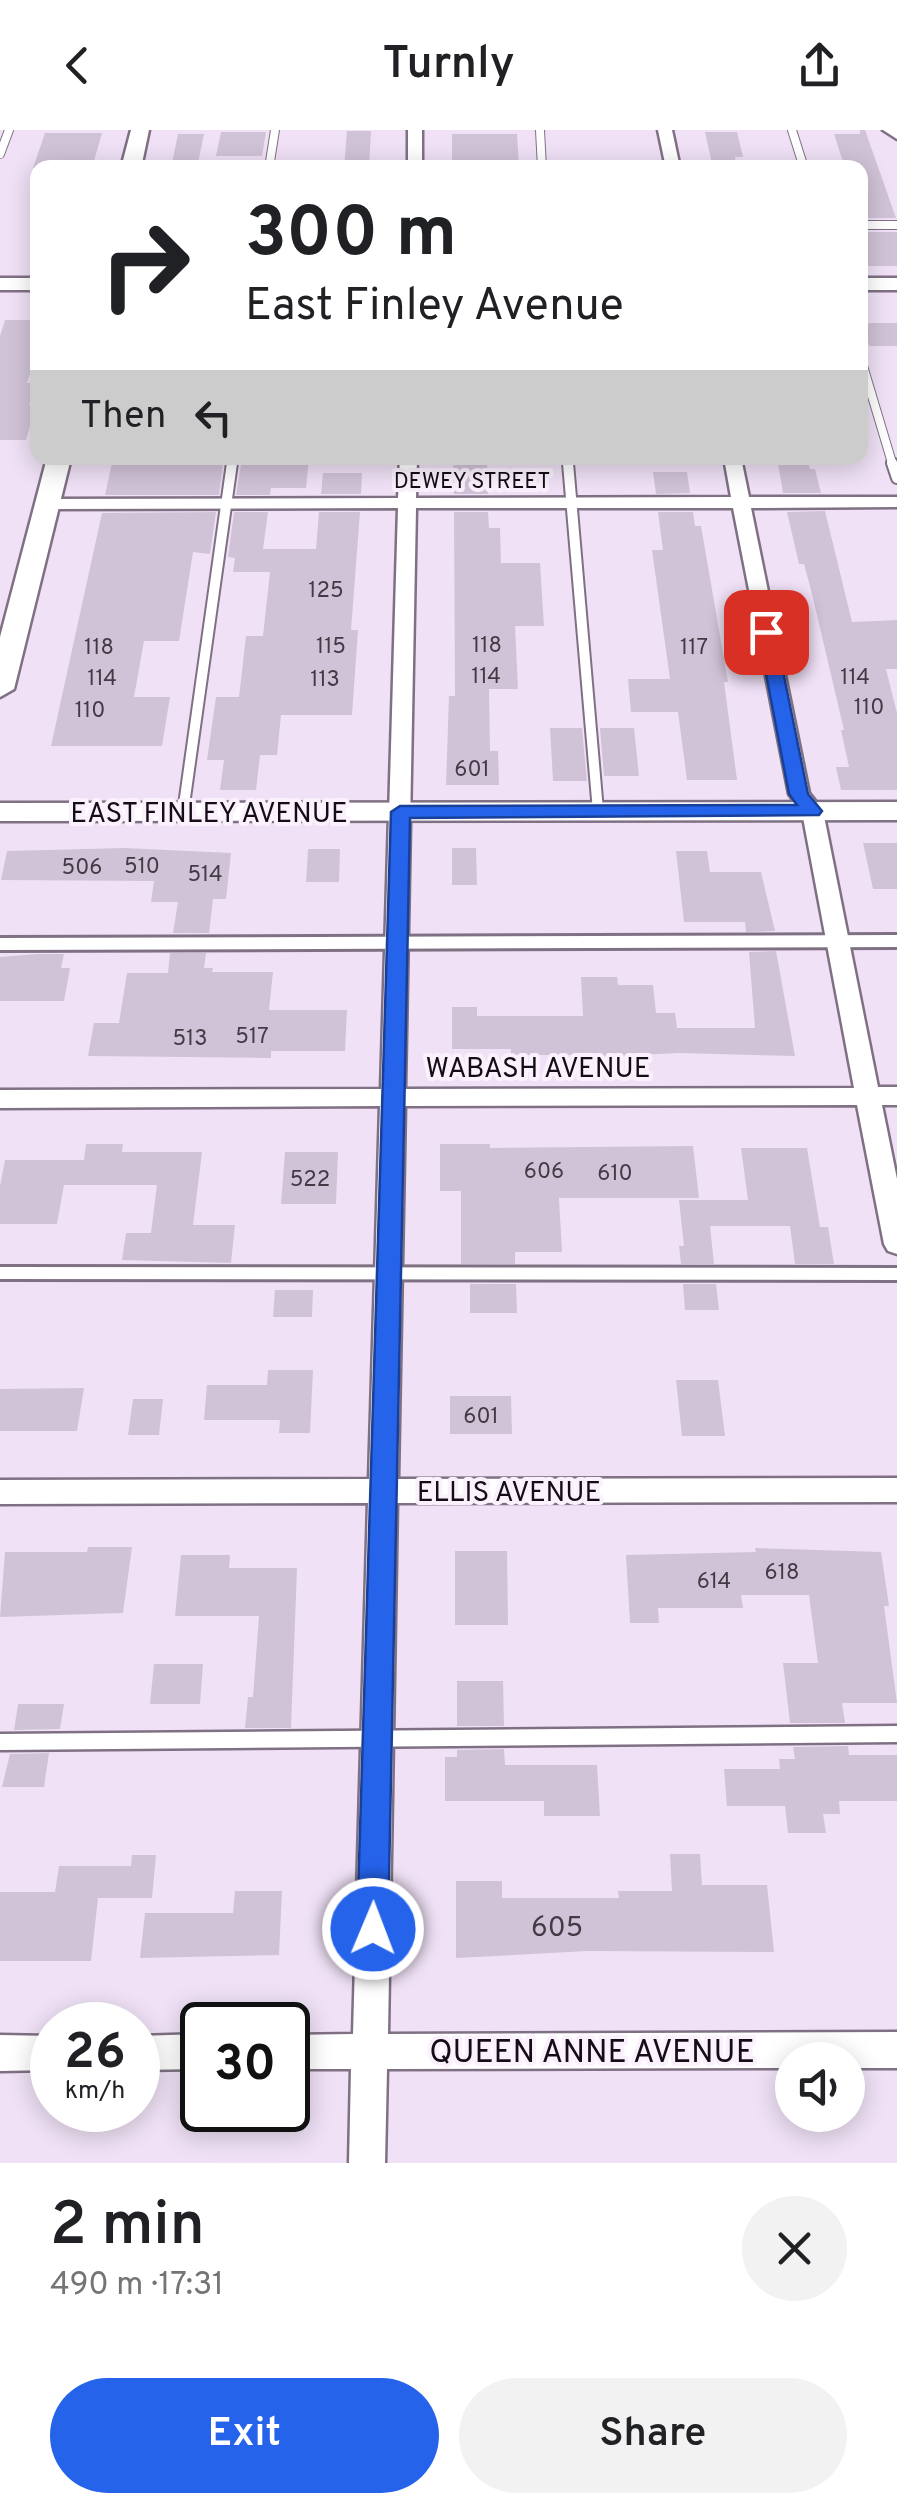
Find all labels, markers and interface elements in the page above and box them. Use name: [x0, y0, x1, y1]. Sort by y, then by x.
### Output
text: Turnly: [382, 37, 515, 94]
icon: back: [50, 38, 105, 93]
icon: share: [792, 38, 847, 93]
text: 300 m: [245, 192, 457, 281]
icon: right: [80, 200, 210, 330]
text: East Finley Avenue: [245, 279, 624, 336]
icon: left: [186, 390, 241, 445]
text: Then: [80, 393, 166, 442]
street label: DEWEY STREET: [394, 469, 550, 496]
house number: 125: [308, 578, 344, 605]
pin: [724, 590, 809, 675]
icon: arrive: [739, 605, 794, 660]
house number: 118: [472, 633, 502, 660]
house number: 115: [316, 634, 346, 661]
house number: 118: [84, 635, 114, 662]
house number: 117: [680, 635, 708, 662]
house number: 114: [471, 664, 501, 691]
house number: 114: [840, 665, 870, 692]
house number: 114: [87, 666, 117, 693]
house number: 113: [310, 667, 340, 694]
house number: 110: [854, 695, 884, 722]
house number: 110: [75, 698, 105, 725]
house number: 601: [454, 757, 490, 784]
street label: EAST FINLEY AVENUE: [70, 797, 348, 833]
house number: 510: [124, 854, 160, 881]
house number: 506: [62, 855, 102, 882]
house number: 514: [187, 862, 223, 889]
house number: 517: [235, 1024, 269, 1051]
house number: 513: [172, 1026, 208, 1053]
street label: WABASH AVENUE: [425, 1052, 651, 1088]
house number: 606: [524, 1159, 564, 1186]
house number: 610: [597, 1161, 633, 1188]
house number: 522: [290, 1167, 330, 1194]
house number: 601: [463, 1404, 499, 1431]
street label: ELLIS AVENUE: [417, 1476, 601, 1512]
house number: 618: [765, 1560, 799, 1587]
house number: 614: [697, 1569, 731, 1596]
position arrow: [321, 1877, 425, 1981]
house number: 605: [531, 1911, 583, 1947]
speed limit sign: 30: [180, 2002, 310, 2132]
text: 26: [64, 2023, 126, 2086]
street label: QUEEN ANNE AVENUE: [429, 2034, 755, 2074]
map controls: [775, 2042, 865, 2132]
button: sound: [775, 2042, 865, 2132]
text: km/h: [65, 2076, 125, 2108]
text: 2 min: [50, 2190, 205, 2266]
button: close: [742, 2196, 847, 2301]
text: 490 m · 17:31: [50, 2266, 224, 2306]
button: Exit: [50, 2378, 439, 2493]
button: Share: [459, 2378, 847, 2493]

